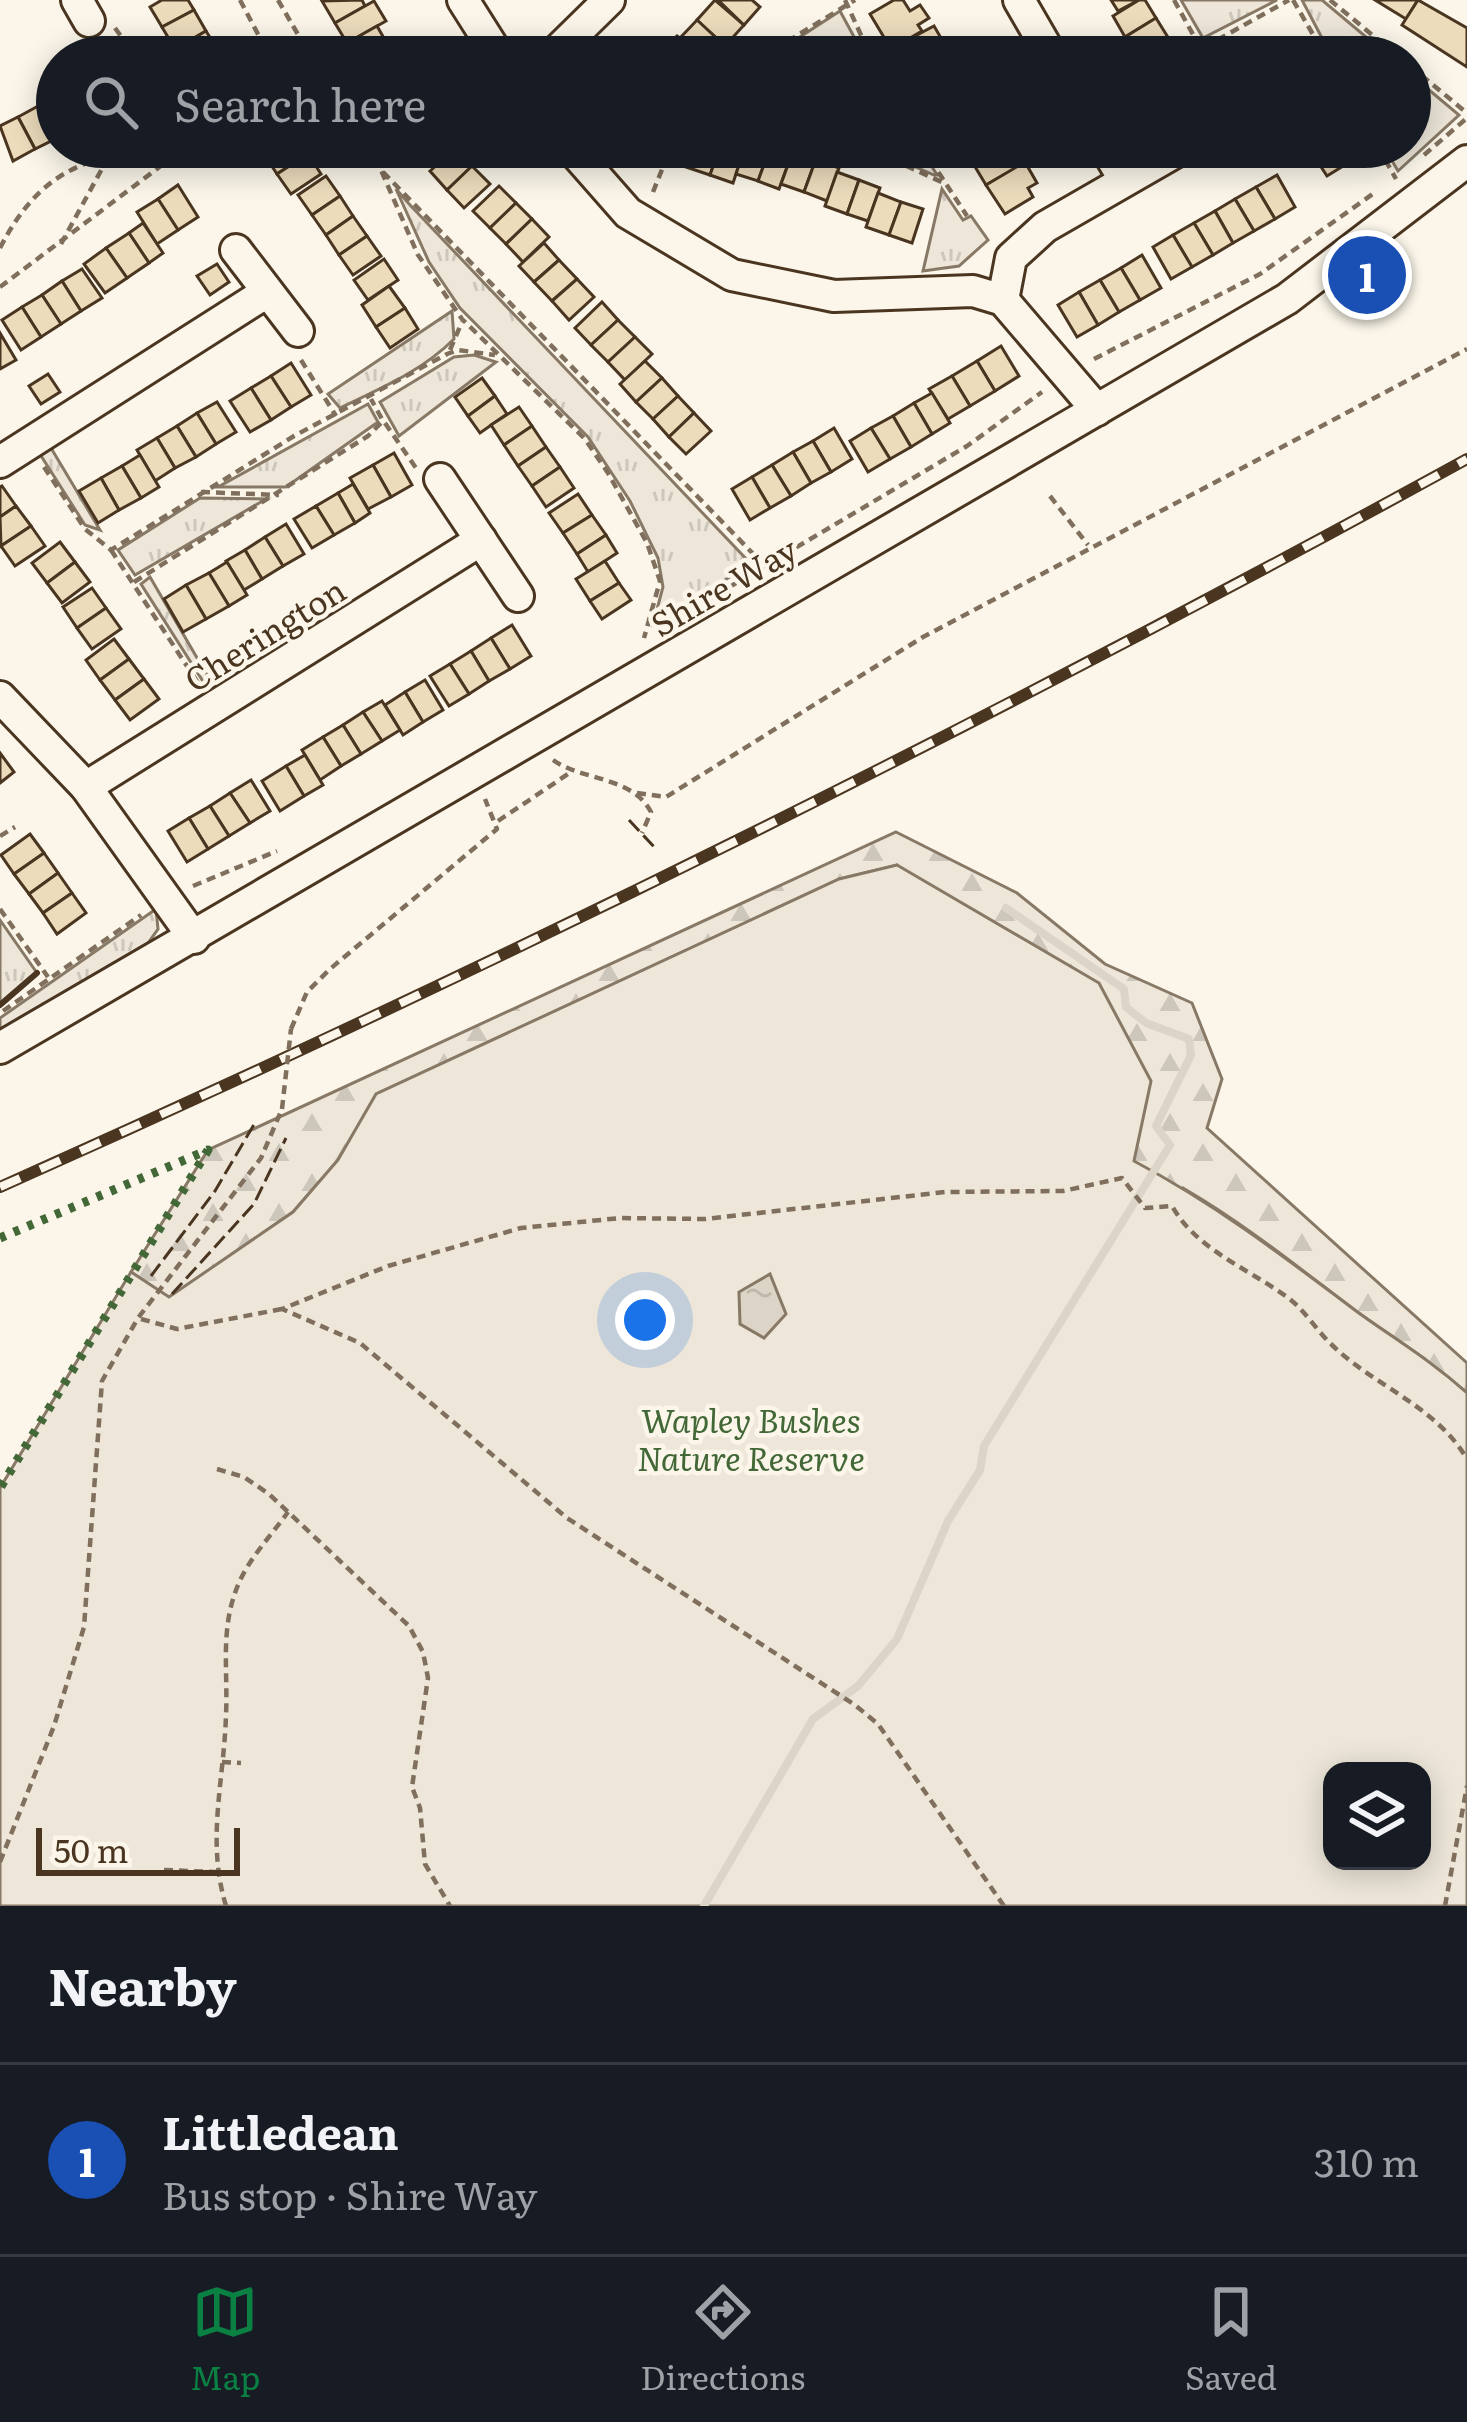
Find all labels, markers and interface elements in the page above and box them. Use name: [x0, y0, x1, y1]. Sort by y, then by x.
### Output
search box: [36, 36, 1431, 168]
icon: search: [78, 69, 144, 135]
text: Search here: [174, 69, 426, 136]
pin: 1: [1328, 230, 1406, 320]
street label: Shire Way: [641, 523, 805, 647]
street label: Cherington: [174, 564, 354, 702]
your location: [615, 1290, 675, 1350]
park label: Wapley Bushes Nature Reserve: [637, 1394, 865, 1481]
map controls: [1323, 1762, 1431, 1870]
button: layers: [1323, 1762, 1431, 1870]
scale bar: [36, 1822, 240, 1875]
text: 50 m: [54, 1824, 128, 1873]
text: Nearby: [48, 1946, 237, 2022]
text: Littledean: [162, 2097, 399, 2164]
text: 1: [79, 2131, 95, 2189]
text: 310 m: [1314, 2131, 1419, 2189]
text: Bus stop · Shire Way: [162, 2164, 537, 2222]
tab: Map: [190, 2279, 260, 2400]
tab: Directions: [640, 2279, 805, 2400]
tab: Saved: [1185, 2279, 1277, 2400]

